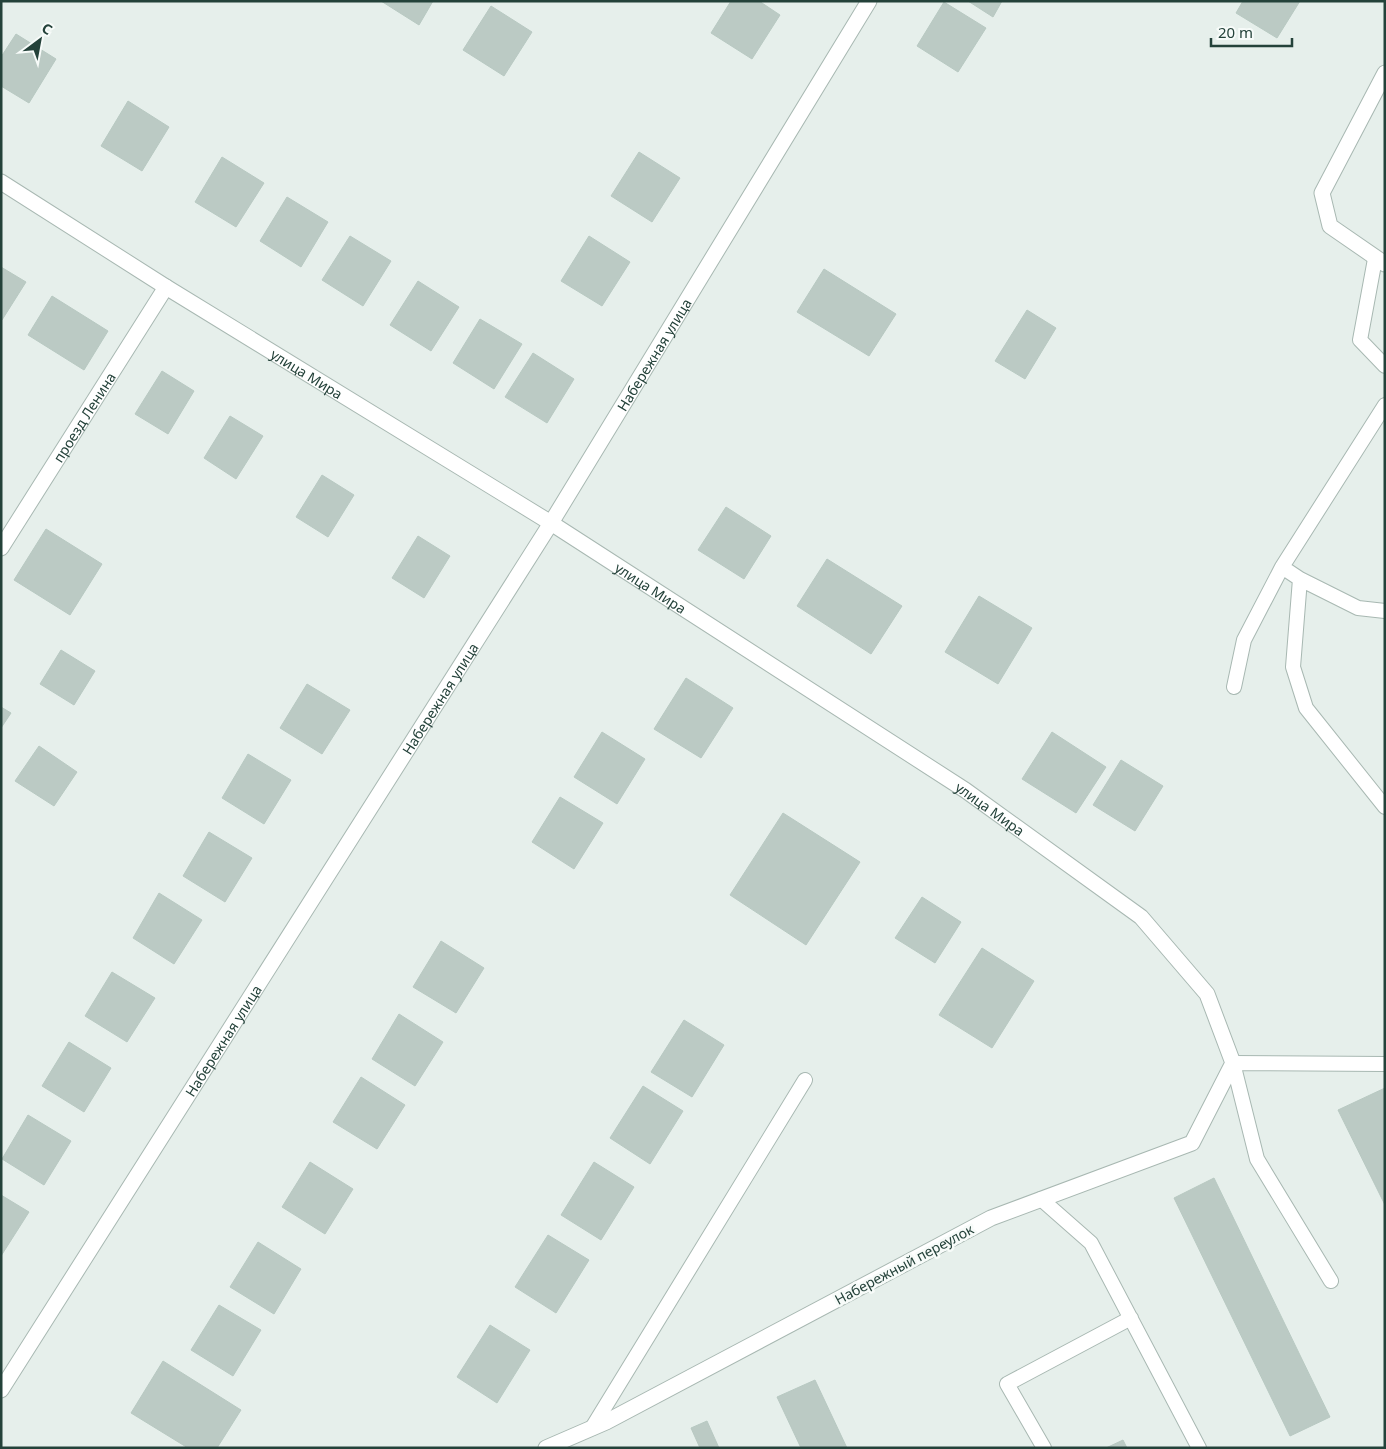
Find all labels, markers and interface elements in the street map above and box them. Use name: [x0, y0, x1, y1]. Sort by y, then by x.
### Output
north arrow: [15, 15, 65, 65]
scale bar: [1211, 15, 1292, 47]
text: С: [38, 18, 56, 39]
text: 20 m: [1218, 22, 1253, 42]
street label: Набережная улица: [612, 295, 695, 414]
street label: улица Мира: [268, 344, 347, 403]
street label: проезд Ленина: [48, 368, 119, 466]
street label: улица Мира: [612, 557, 690, 617]
street label: Набережная улица: [397, 639, 482, 758]
street label: улица Мира: [952, 777, 1029, 840]
street label: Набережная улица: [180, 981, 265, 1100]
street label: Набережный переулок: [831, 1219, 977, 1309]

